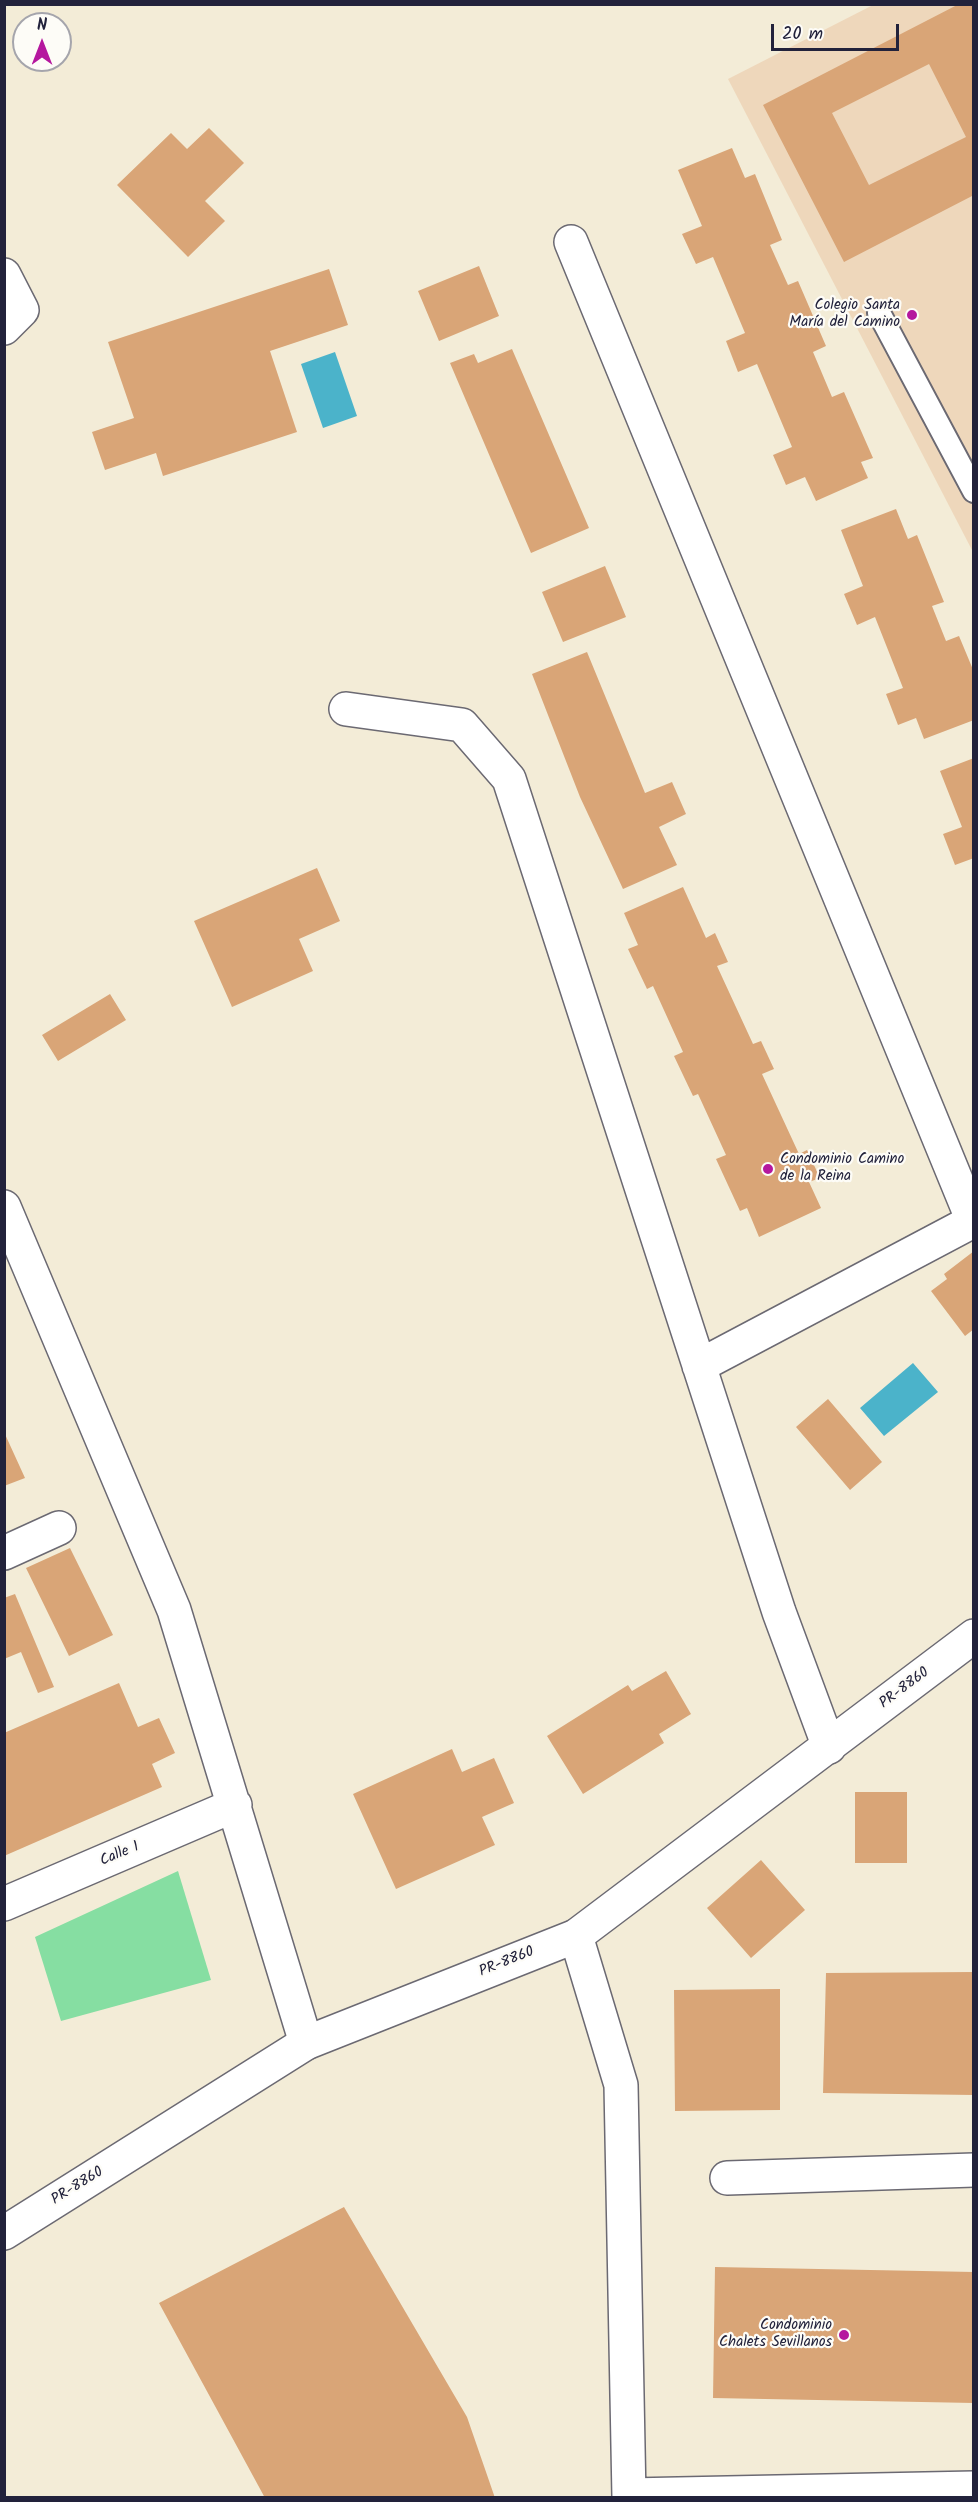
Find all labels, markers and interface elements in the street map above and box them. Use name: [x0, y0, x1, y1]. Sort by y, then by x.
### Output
north arrow: [12, 12, 72, 72]
scale bar: [774, 12, 902, 50]
text: N: [37, 13, 47, 38]
text: 20 m: [782, 20, 823, 49]
place label: Colegio Santa María del Camino: [789, 297, 900, 332]
marker: Colegio Santa María del Camino: [905, 308, 919, 322]
place label: Condominio Camino de la Reina: [780, 1151, 904, 1186]
marker: Condominio Camino de la Reina: [761, 1162, 775, 1176]
street label: PR-8860: [877, 1664, 933, 1714]
street label: Calle 1: [98, 1839, 142, 1871]
street label: PR-8860: [477, 1944, 537, 1982]
street label: PR-8860: [49, 2164, 107, 2210]
place label: Condominio Chalets Sevillanos: [719, 2317, 832, 2352]
marker: Condominio Chalets Sevillanos: [837, 2328, 851, 2342]

